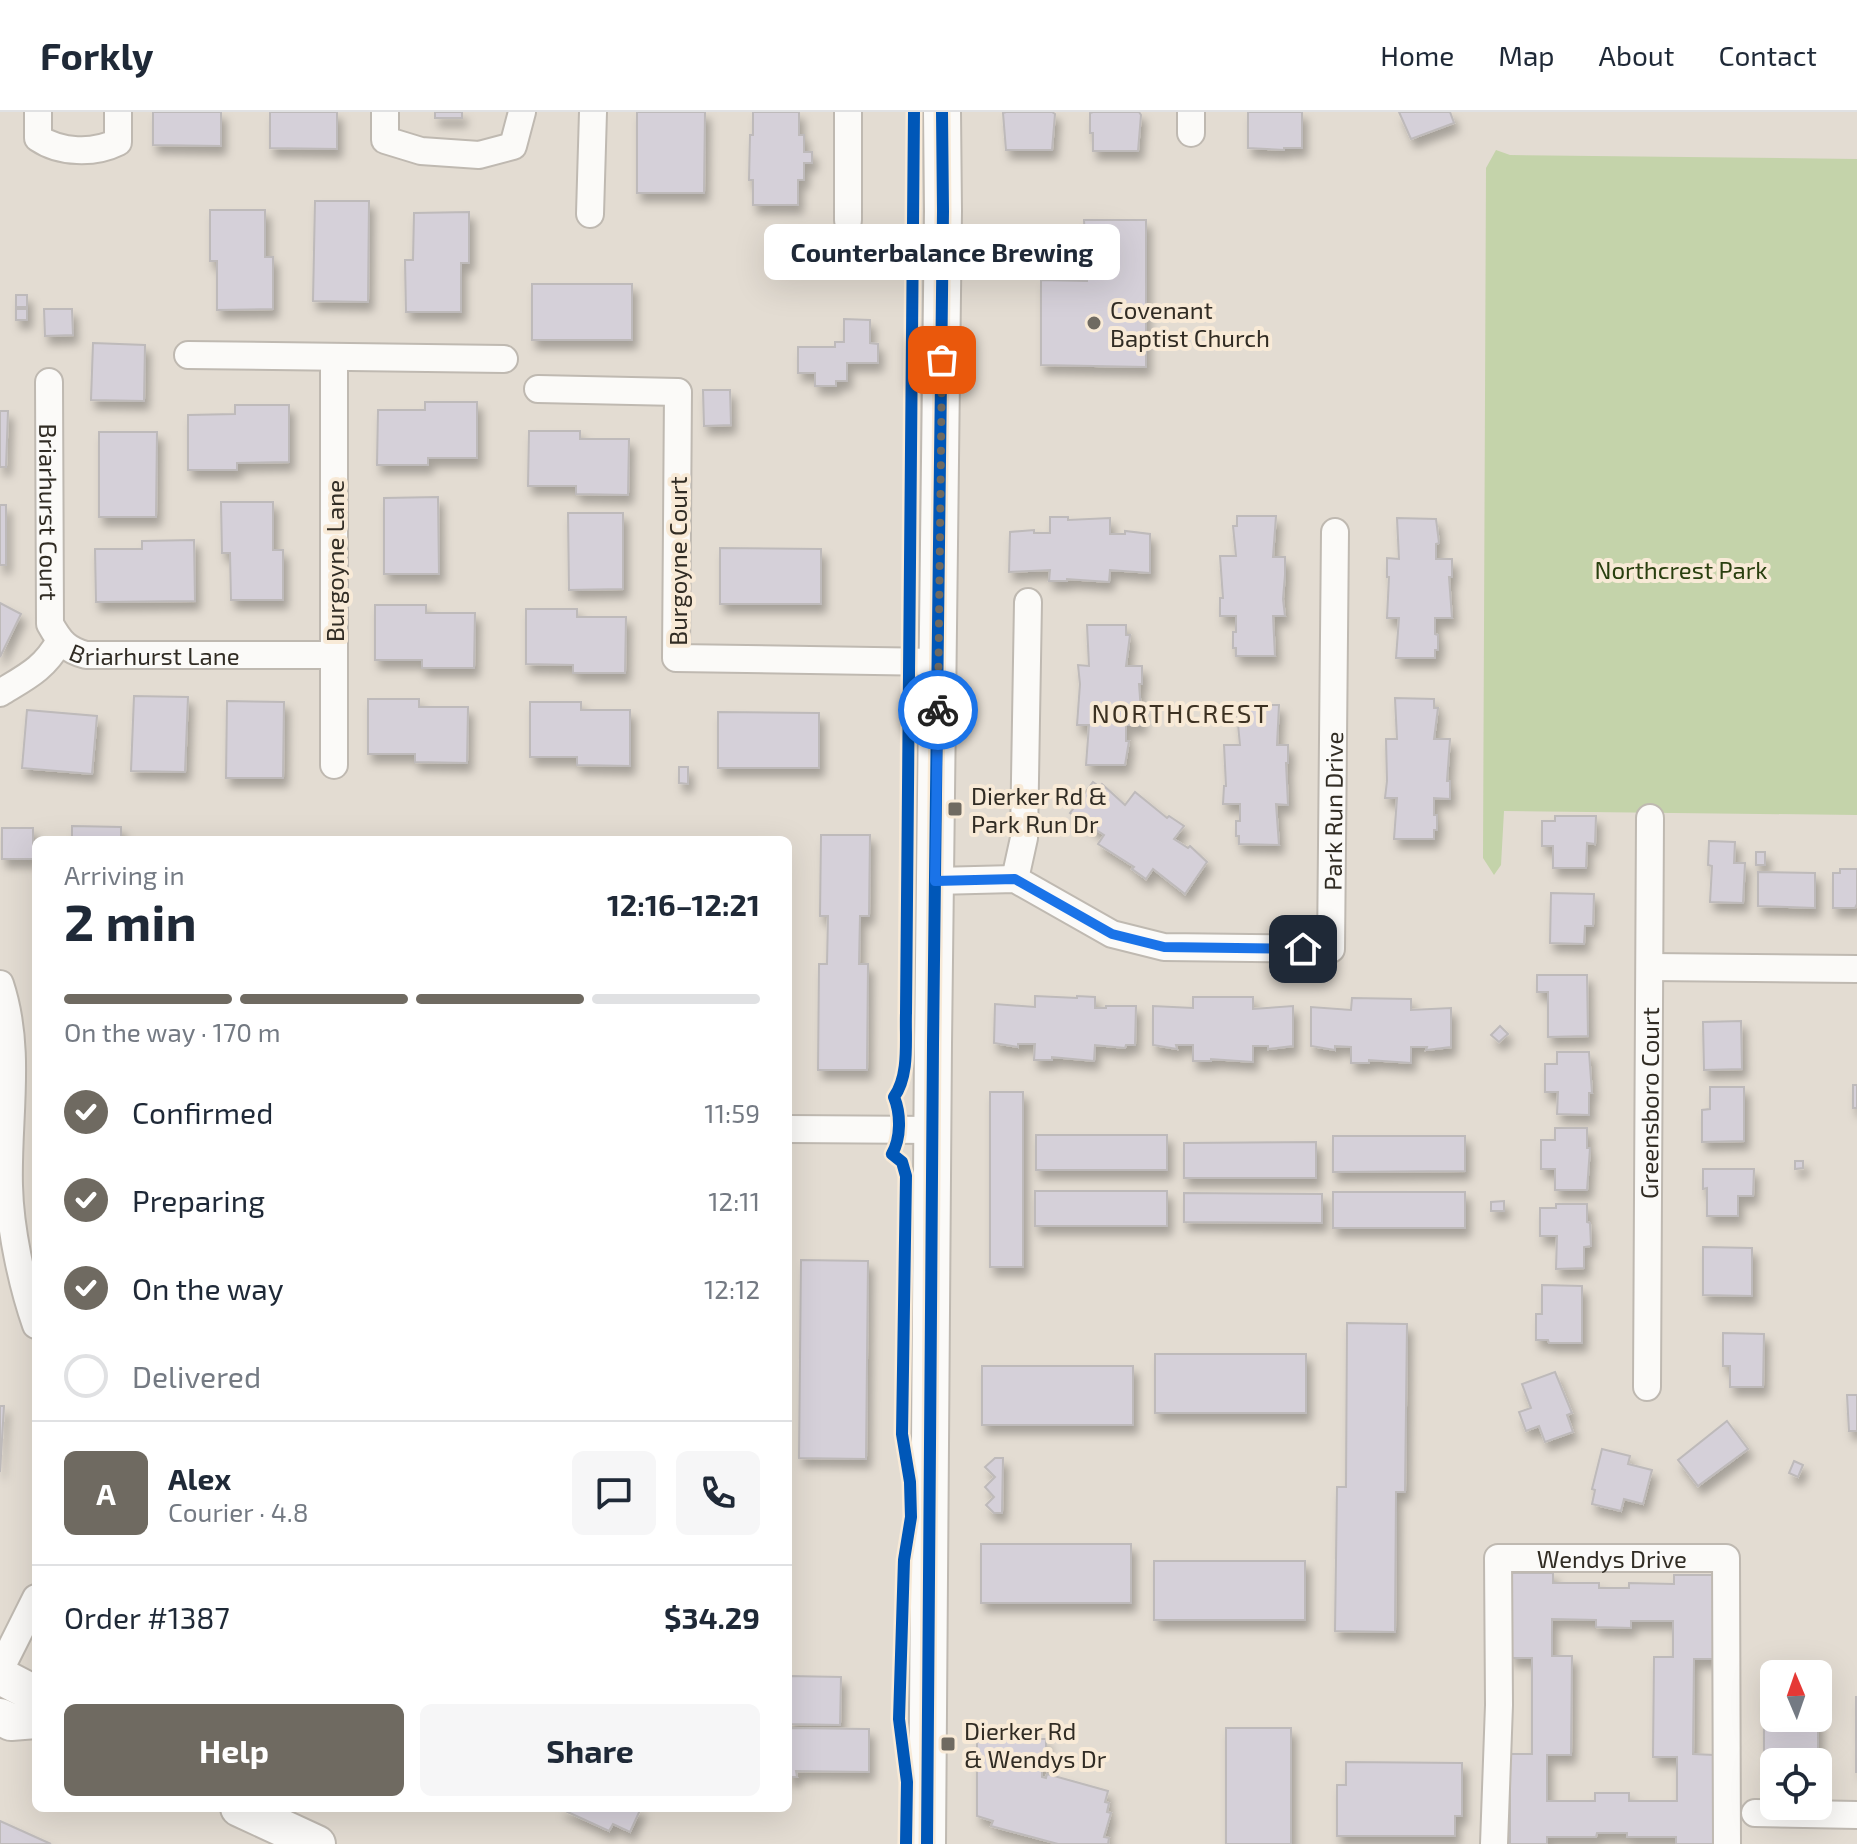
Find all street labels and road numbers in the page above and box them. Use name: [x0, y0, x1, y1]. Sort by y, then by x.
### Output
street label: Briarhurst Court: [35, 423, 64, 601]
street label: Burgoyne Court: [663, 476, 692, 646]
street label: Burgoyne Lane: [320, 480, 349, 642]
street label: Briarhurst Lane: [65, 636, 240, 670]
street label: Park Run Drive: [1317, 731, 1348, 891]
street label: Greensboro Court: [1633, 1007, 1664, 1199]
street label: Wendys Drive: [1537, 1544, 1687, 1573]

